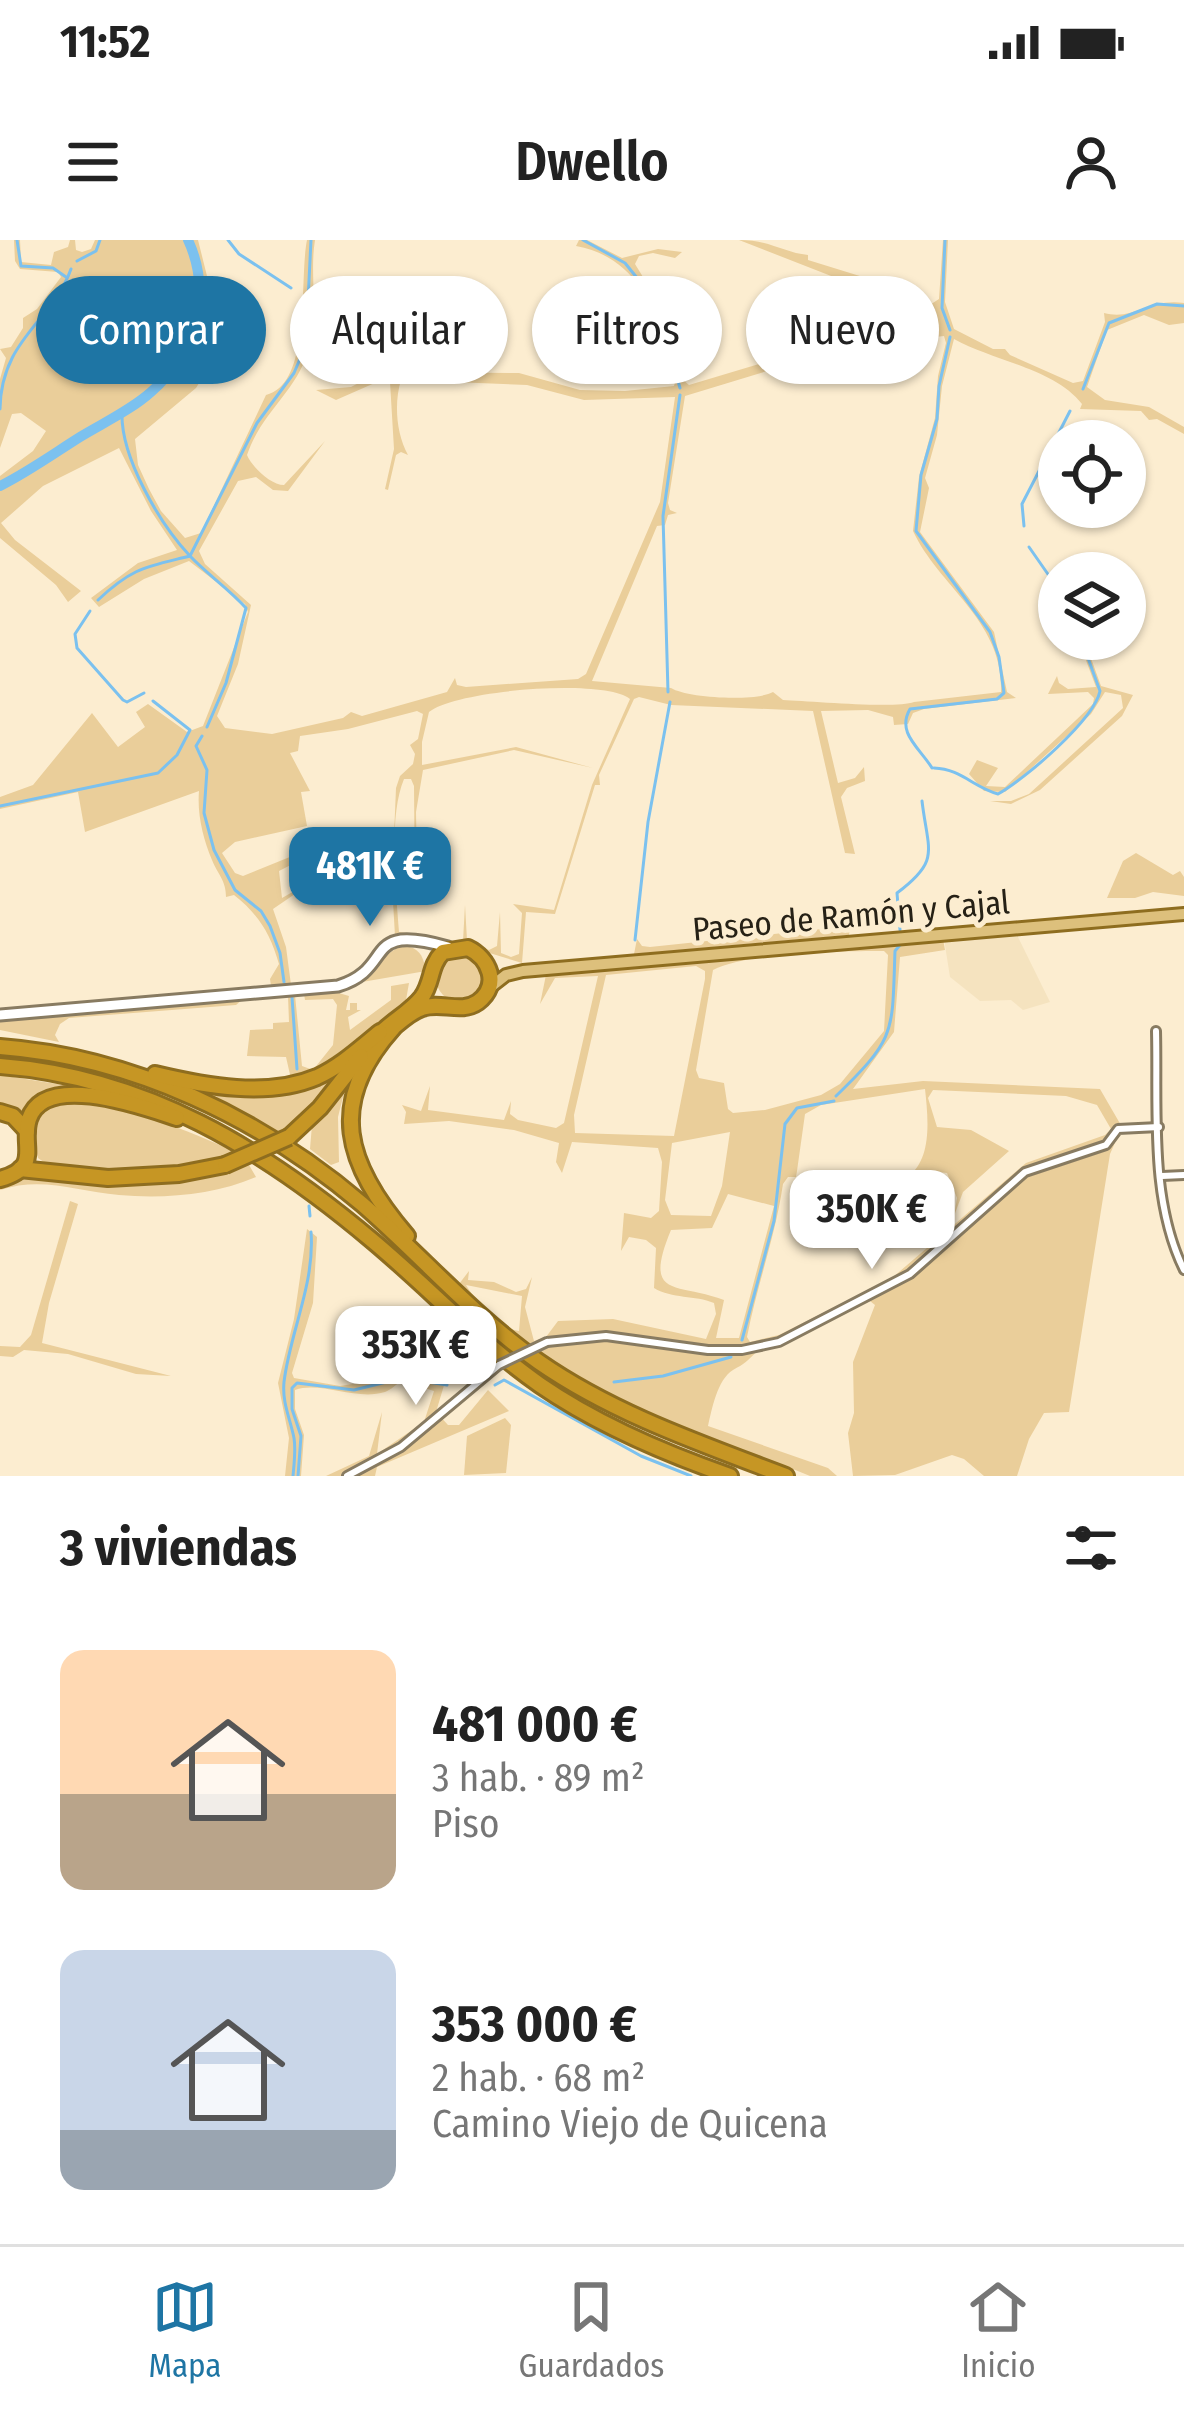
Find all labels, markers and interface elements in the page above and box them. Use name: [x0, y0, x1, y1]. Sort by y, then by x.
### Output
text: 11:52: [60, 15, 150, 69]
icon: menu: [60, 129, 126, 195]
icon: person: [1058, 129, 1124, 195]
text: Dwello: [515, 130, 669, 194]
chip: Comprar: [36, 276, 266, 384]
chip: Alquilar: [290, 276, 508, 384]
chip: Filtros: [532, 276, 722, 384]
chip: Nuevo: [746, 276, 939, 384]
map controls: [1038, 420, 1146, 660]
button: locate: [1038, 420, 1146, 528]
button: layers: [1038, 552, 1146, 660]
pin: 481K €: [272, 827, 468, 929]
text: 481K €: [316, 843, 424, 889]
street label: Paseo de Ramón y Cajal: [691, 882, 1012, 950]
pin: 350K €: [774, 1170, 970, 1272]
text: 350K €: [817, 1186, 927, 1232]
pin: 353K €: [318, 1306, 514, 1408]
text: 353K €: [362, 1322, 470, 1368]
icon: filters: [1058, 1515, 1124, 1581]
text: 3 viviendas: [60, 1517, 297, 1579]
text: 481 000 €: [432, 1693, 638, 1755]
icon: home: [156, 1698, 300, 1842]
text: 3 hab. · 89 m²: [432, 1755, 645, 1801]
text: Piso: [432, 1801, 499, 1847]
text: 353 000 €: [432, 1993, 637, 2055]
icon: home: [156, 1998, 300, 2142]
text: 2 hab. · 68 m²: [432, 2055, 645, 2101]
text: Camino Viejo de Quicena: [432, 2101, 828, 2147]
tab: Mapa: [148, 2274, 222, 2386]
tab: Guardados: [518, 2274, 664, 2386]
tab: Inicio: [961, 2274, 1036, 2386]

